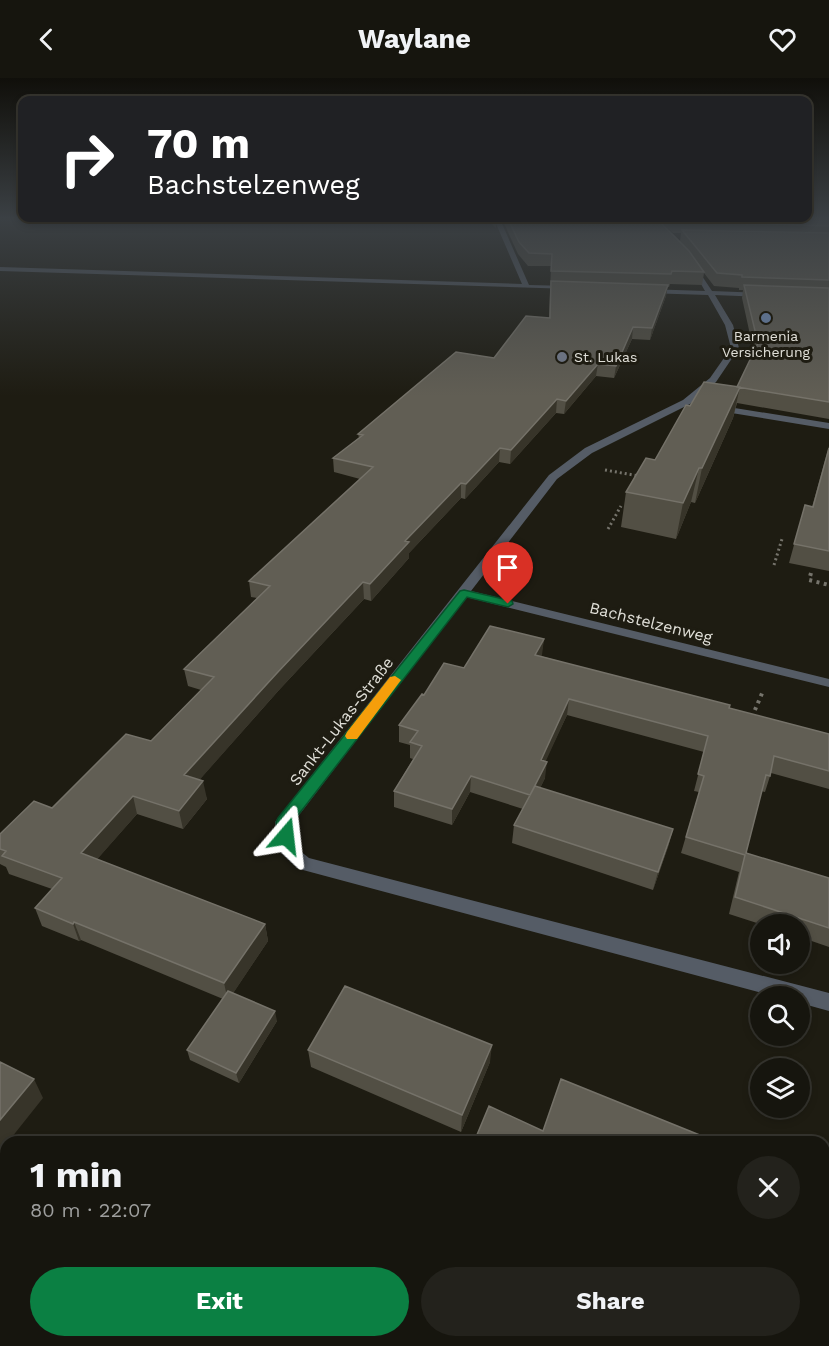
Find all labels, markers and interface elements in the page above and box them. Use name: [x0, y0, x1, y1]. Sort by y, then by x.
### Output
icon: back: [30, 23, 63, 56]
text: Waylane: [358, 23, 471, 55]
icon: heart: [766, 23, 799, 56]
text: 70 m: [147, 119, 250, 168]
icon: right: [48, 120, 126, 198]
text: Bachstelzenweg: [147, 169, 360, 201]
marker: Barmenia Versicherung: [759, 311, 773, 325]
place label: Barmenia Versicherung: [722, 328, 811, 360]
place label: St. Lukas: [574, 349, 637, 365]
marker: St. Lukas: [555, 350, 569, 364]
pin: [482, 542, 533, 604]
icon: arrive: [491, 551, 524, 584]
street label: Bachstelzenweg: [587, 598, 715, 647]
street label: Sankt-Lukas-Straße: [285, 653, 397, 789]
position arrow: [254, 804, 318, 868]
map controls: [750, 914, 810, 1118]
button: sound: [750, 914, 810, 974]
button: search: [750, 986, 810, 1046]
button: layers: [750, 1058, 810, 1118]
text: 1 min: [30, 1154, 122, 1196]
button: close: [737, 1156, 800, 1219]
text: 80 m · 22:07: [30, 1198, 151, 1222]
button: Exit: [30, 1267, 409, 1336]
button: Share: [421, 1267, 800, 1336]

